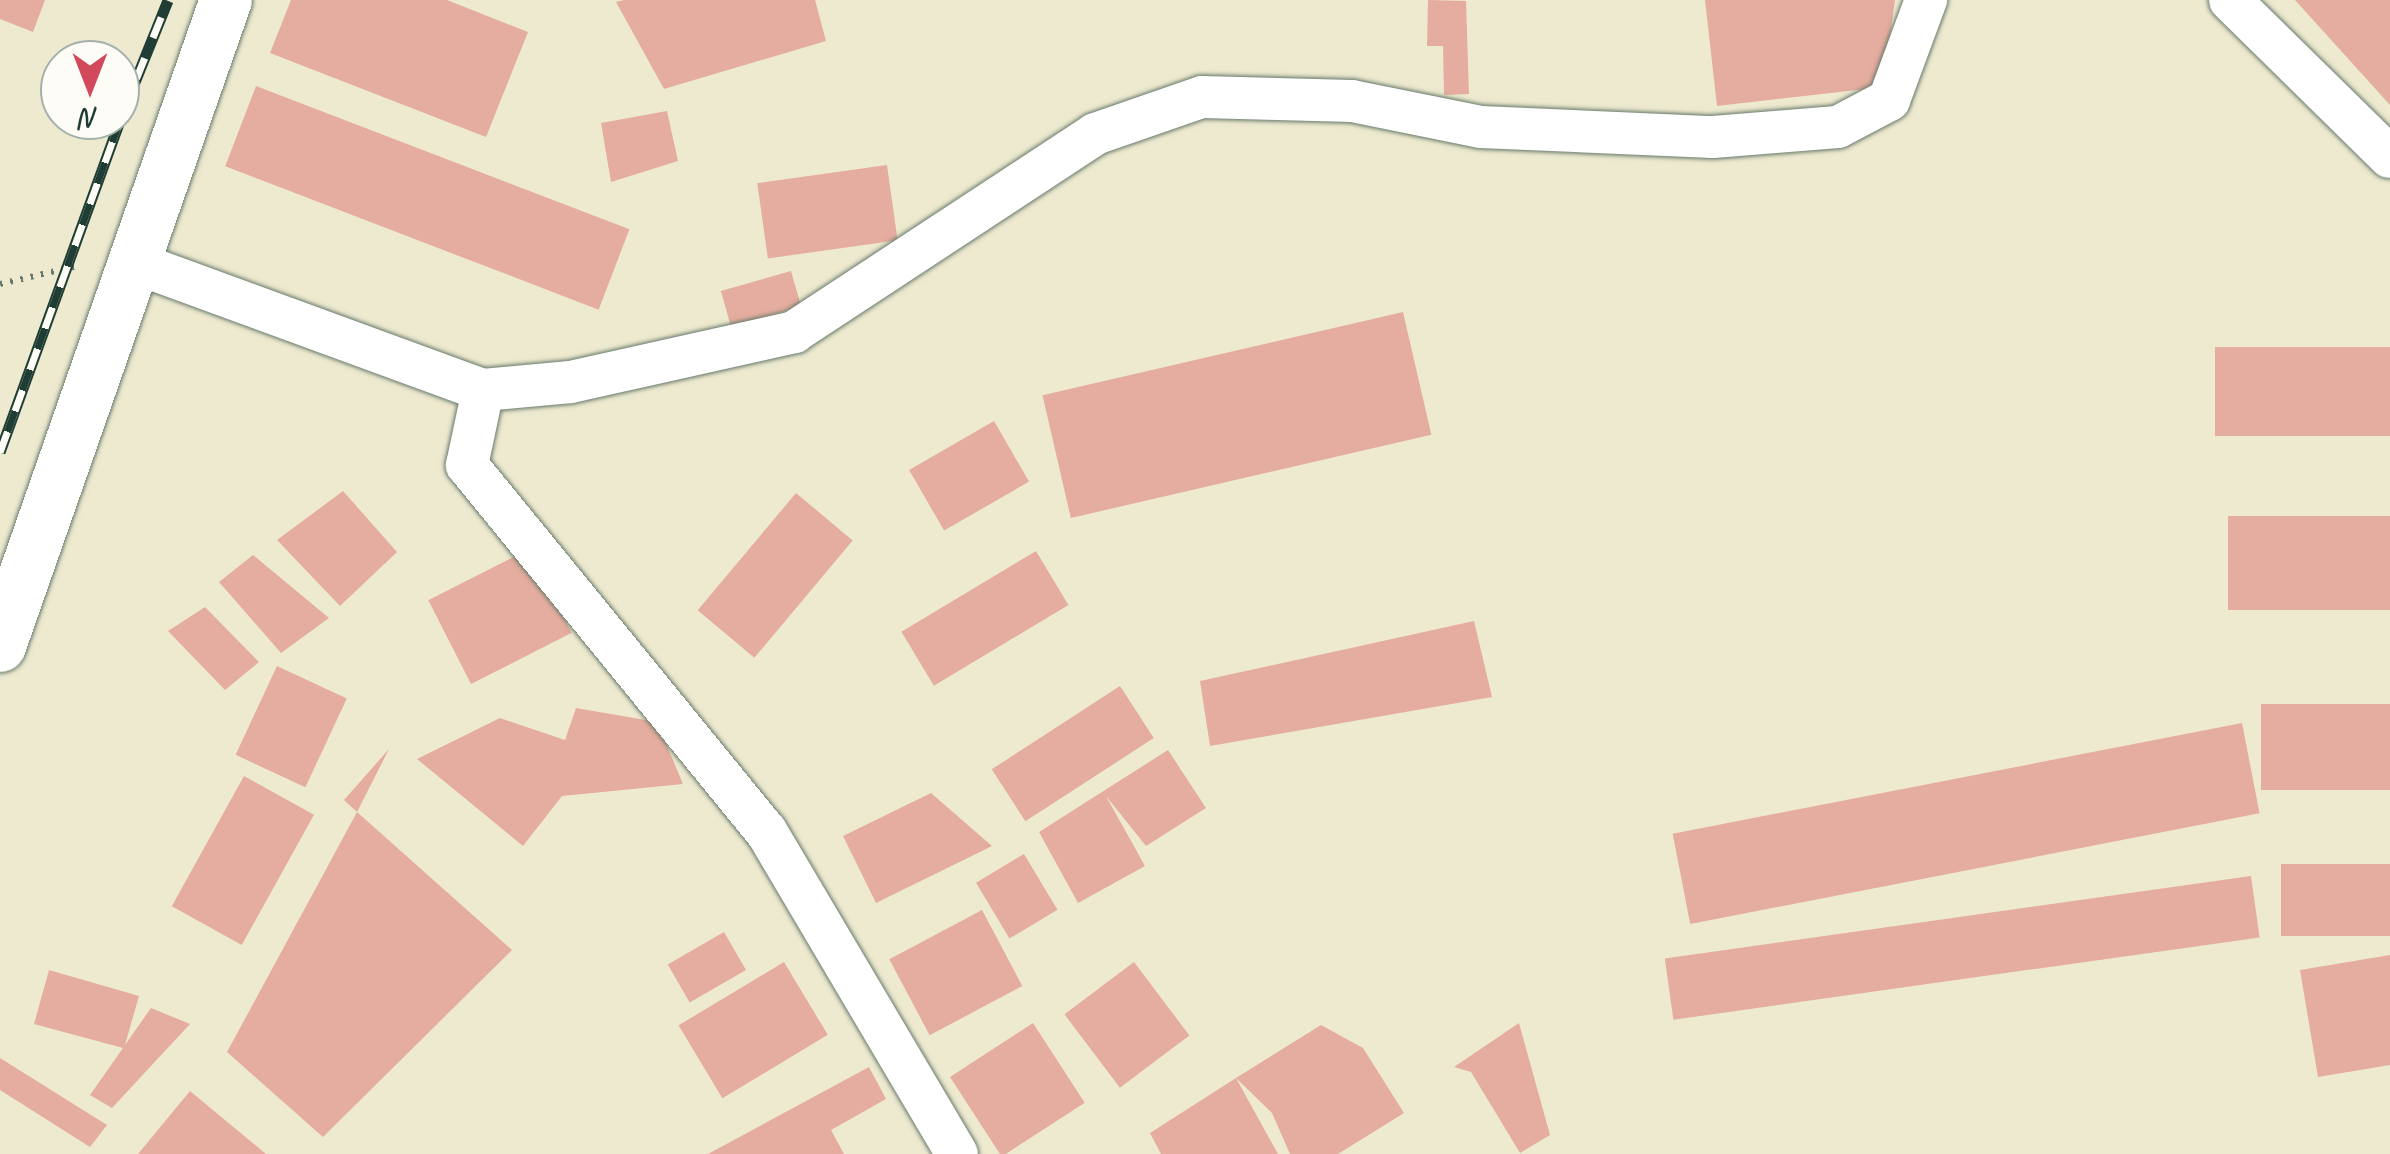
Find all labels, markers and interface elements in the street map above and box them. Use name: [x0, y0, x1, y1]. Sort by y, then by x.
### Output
north arrow: [40, 40, 140, 140]
text: N: [81, 101, 99, 136]

